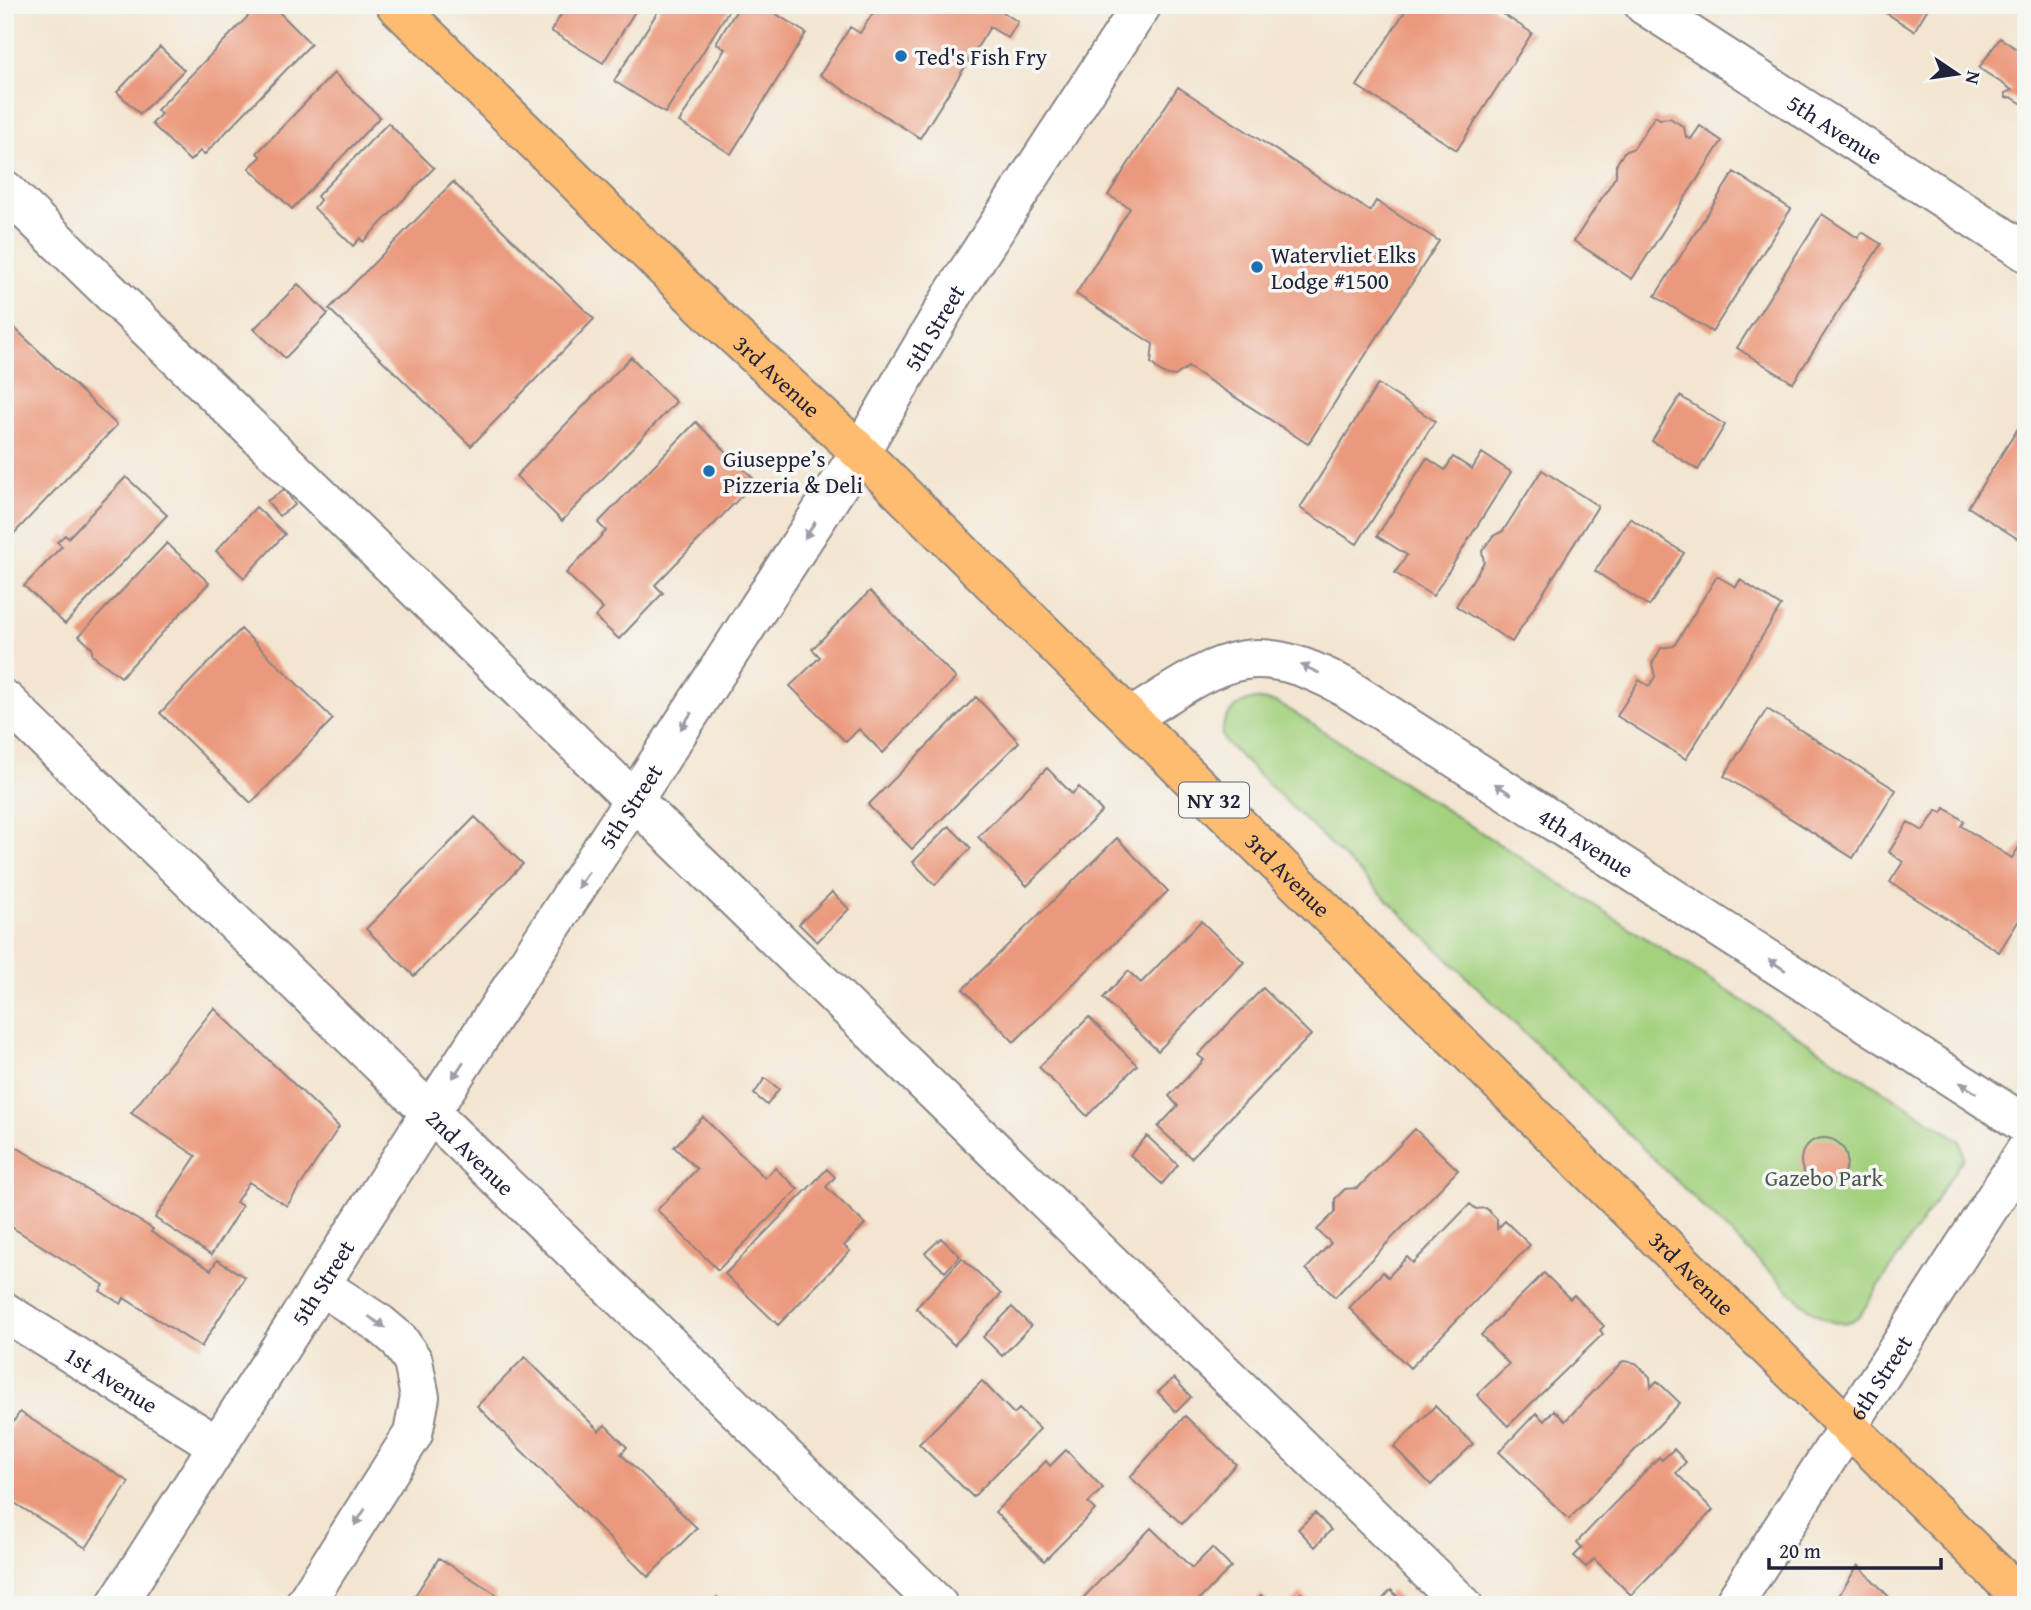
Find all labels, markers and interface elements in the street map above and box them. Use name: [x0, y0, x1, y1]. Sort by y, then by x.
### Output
north arrow: [1923, 38, 1993, 108]
place label: Ted's Fish Fry: [915, 40, 1048, 73]
marker: Ted's Fish Fry: [893, 48, 909, 64]
text: N: [1958, 68, 1989, 87]
street label: 5th Avenue: [1781, 86, 1890, 172]
place label: Watervliet Elks Lodge #1500: [1271, 238, 1416, 297]
marker: Watervliet Elks Lodge #1500: [1249, 259, 1265, 275]
street label: 5th Street: [895, 277, 972, 377]
street label: 3rd Avenue: [727, 327, 829, 425]
place label: Giuseppe’s Pizzeria & Deli: [723, 442, 863, 501]
marker: Giuseppe’s Pizzeria & Deli: [701, 463, 717, 479]
one-way arrow: [803, 520, 816, 540]
one-way arrow: [1300, 663, 1320, 675]
one-way arrow: [680, 711, 693, 731]
street label: 5th Street: [590, 757, 670, 855]
road number: NY 32: [1179, 782, 1249, 818]
one-way arrow: [1494, 783, 1513, 796]
street label: 4th Avenue: [1532, 799, 1641, 885]
street label: 3rd Avenue: [1238, 825, 1339, 924]
one-way arrow: [576, 871, 589, 890]
one-way arrow: [1767, 959, 1787, 972]
one-way arrow: [451, 1061, 464, 1080]
one-way arrow: [1959, 1082, 1978, 1095]
street label: 2nd Avenue: [419, 1101, 523, 1203]
park label: Gazebo Park: [1765, 1161, 1884, 1194]
street label: 3rd Avenue: [1642, 1223, 1742, 1322]
street label: 5th Street: [282, 1233, 362, 1331]
one-way arrow: [368, 1315, 386, 1329]
street label: 6th Street: [1840, 1328, 1919, 1426]
street label: 1st Avenue: [59, 1337, 165, 1421]
one-way arrow: [353, 1508, 366, 1527]
scale bar: [1769, 1526, 1940, 1570]
text: 20 m: [1779, 1535, 1821, 1566]

